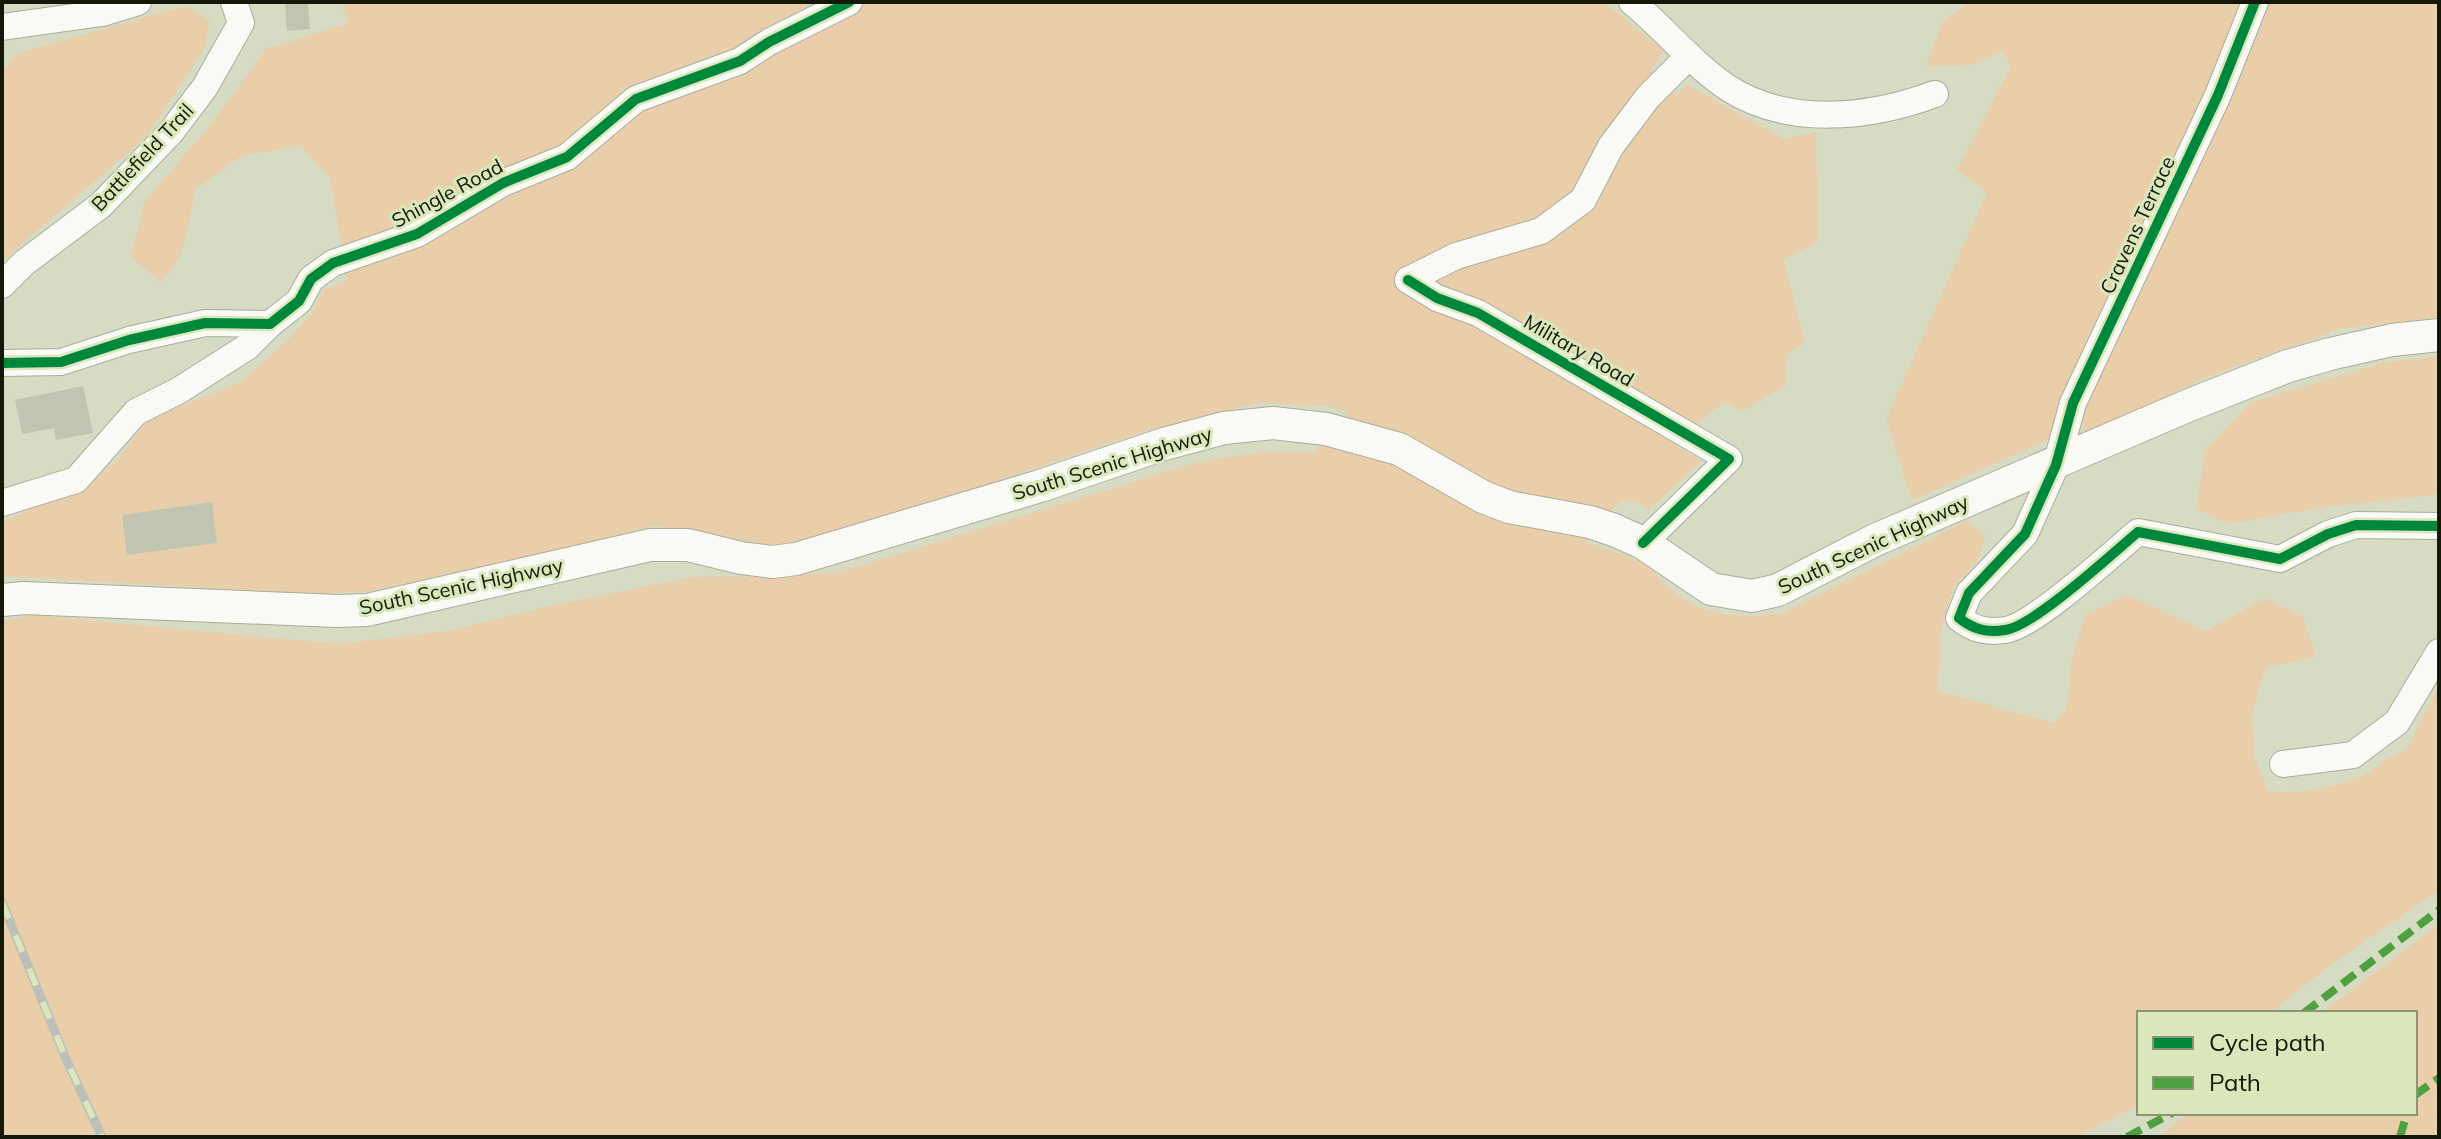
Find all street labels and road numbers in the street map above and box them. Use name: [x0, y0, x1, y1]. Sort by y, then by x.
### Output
street label: Battlefield Trail: [86, 98, 198, 216]
street label: Cravens Terrace: [2094, 152, 2180, 298]
street label: Shingle Road: [387, 153, 507, 233]
street label: Military Road: [1519, 308, 1639, 392]
street label: South Scenic Highway: [1009, 421, 1215, 505]
street label: South Scenic Highway: [1774, 489, 1973, 599]
street label: South Scenic Highway: [357, 552, 565, 620]

